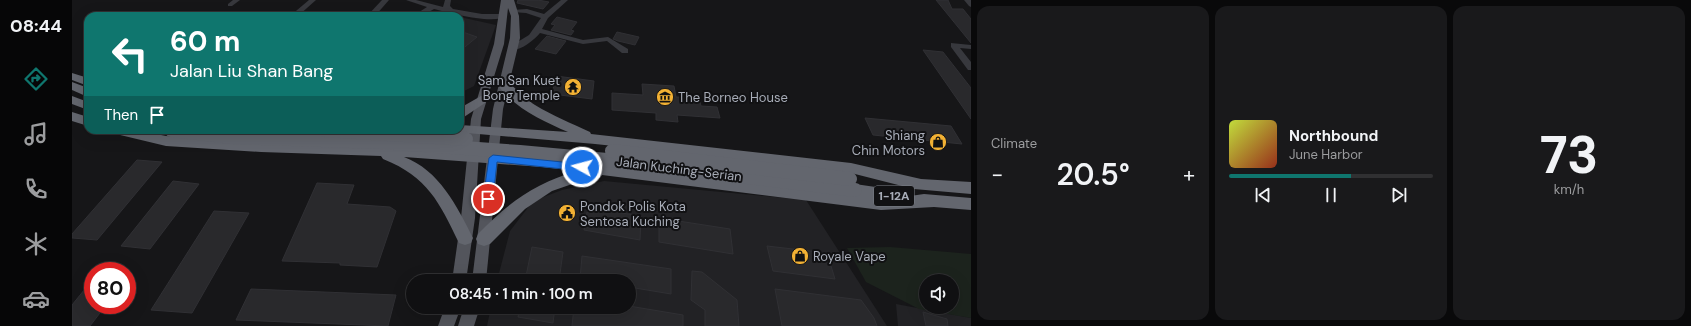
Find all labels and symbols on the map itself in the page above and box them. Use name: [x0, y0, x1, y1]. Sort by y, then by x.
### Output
place label: Sam San Kuet Bong Temple: [478, 72, 560, 104]
temple icon: Sam San Kuet Bong Temple: [563, 77, 583, 97]
museum icon: The Borneo House: [655, 87, 675, 107]
place label: The Borneo House: [678, 89, 788, 106]
place label: Shiang Chin Motors: [852, 127, 925, 159]
shop icon: Shiang Chin Motors: [928, 132, 948, 152]
position arrow: [561, 146, 603, 188]
street label: Jalan Kuching-Serian: [615, 153, 743, 185]
pin: [471, 182, 505, 216]
road number: 1-12A: [874, 186, 914, 206]
place label: Pondok Polis Kota Sentosa Kuching: [580, 198, 686, 230]
public building icon: Pondok Polis Kota Sentosa Kuching: [557, 203, 577, 223]
shop icon: Royale Vape: [790, 246, 810, 266]
place label: Royale Vape: [813, 248, 886, 265]
speed limit sign: 80: [84, 262, 136, 314]

